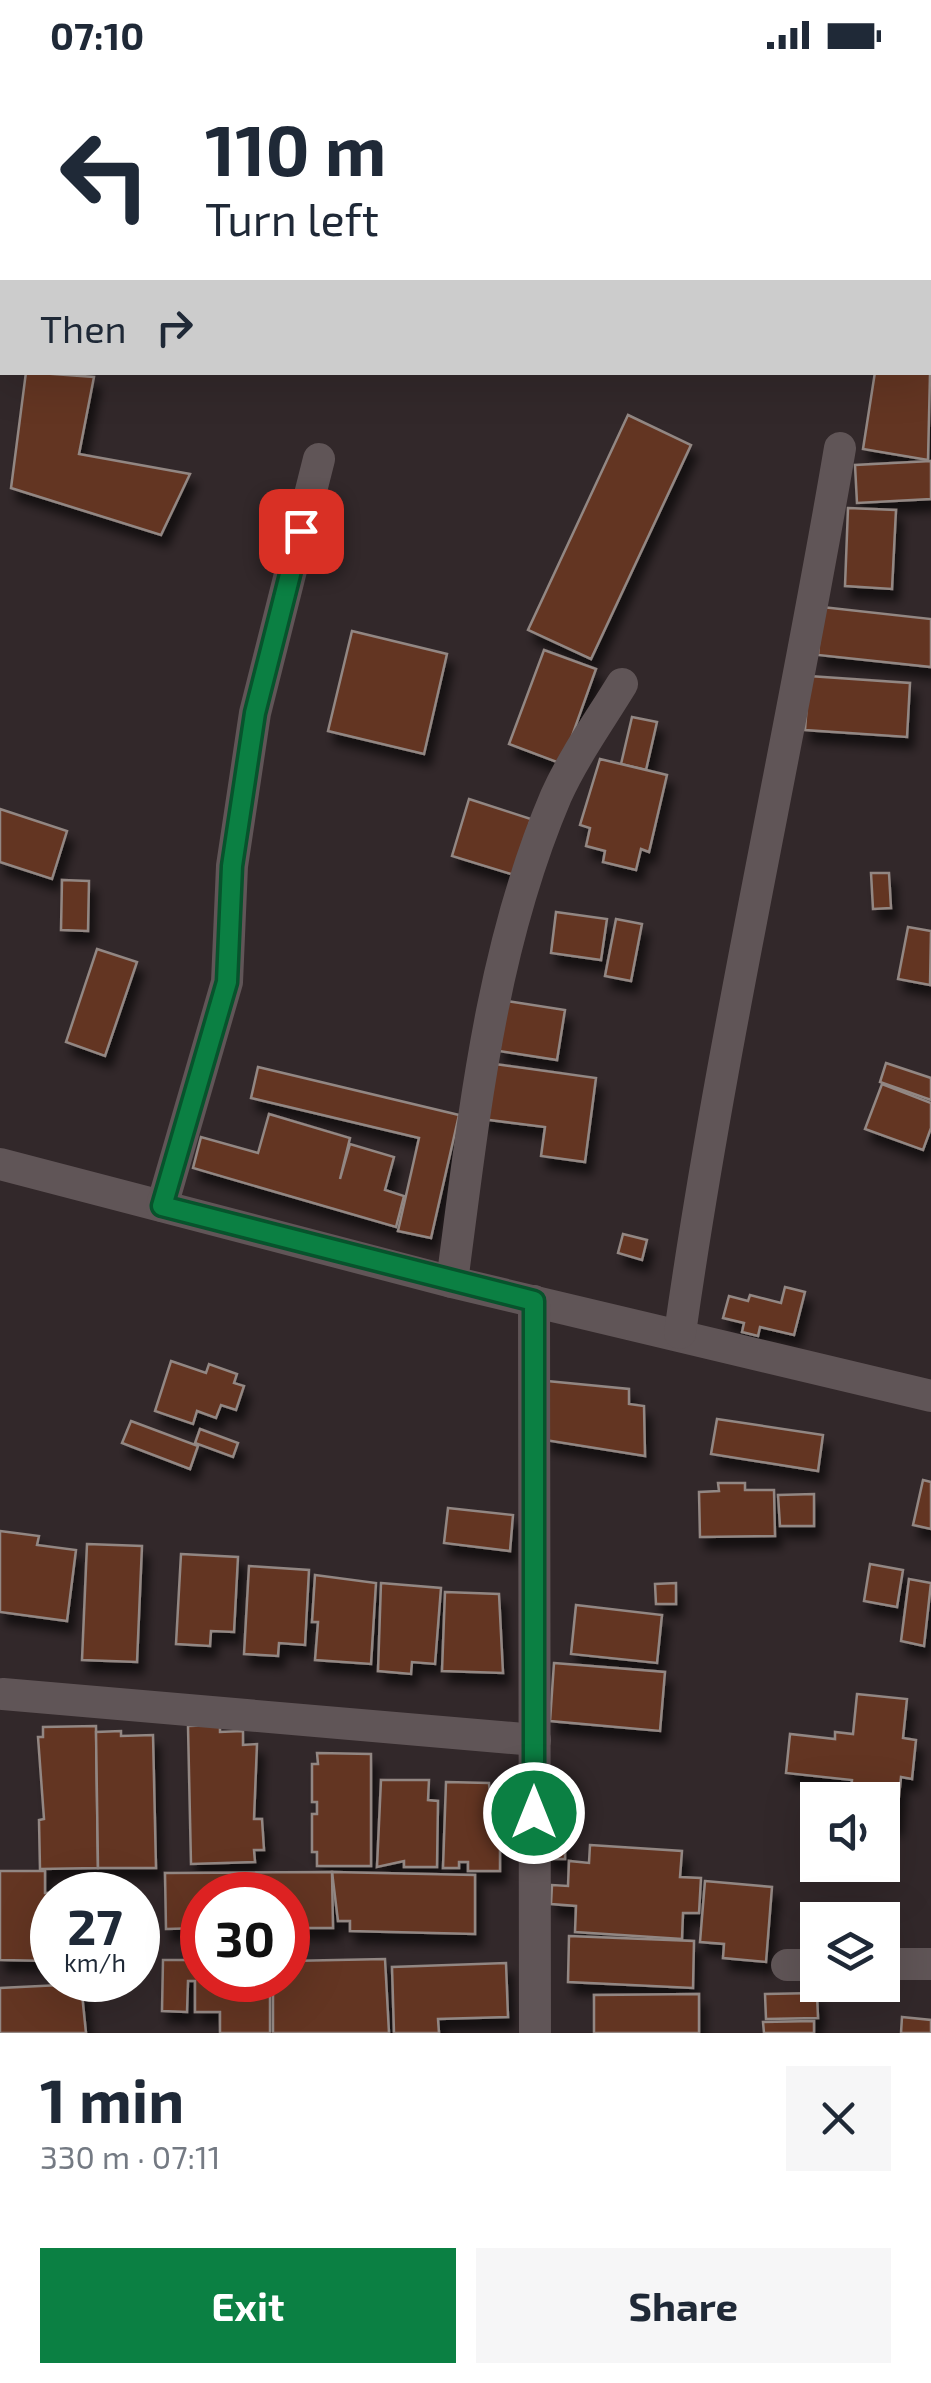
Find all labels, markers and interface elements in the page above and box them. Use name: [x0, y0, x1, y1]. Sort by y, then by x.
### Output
text: 07:10: [50, 12, 144, 58]
text: 110 m: [205, 106, 386, 190]
icon: left: [40, 110, 170, 240]
text: Turn left: [205, 191, 379, 245]
icon: right: [147, 300, 202, 355]
text: Then: [40, 305, 127, 351]
pin: [259, 489, 344, 574]
icon: arrive: [274, 504, 329, 559]
position arrow: [482, 1761, 586, 1865]
map controls: [800, 1782, 900, 2002]
button: sound: [800, 1782, 900, 1882]
speed limit sign: 30: [180, 1872, 310, 2002]
text: 27: [67, 1895, 123, 1955]
button: layers: [800, 1902, 900, 2002]
text: km/h: [64, 1947, 126, 1977]
text: 1 min: [40, 2063, 184, 2135]
button: close: [786, 2066, 891, 2171]
text: 330 m · 07:11: [40, 2137, 221, 2175]
button: Exit: [40, 2248, 456, 2363]
button: Share: [476, 2248, 891, 2363]

